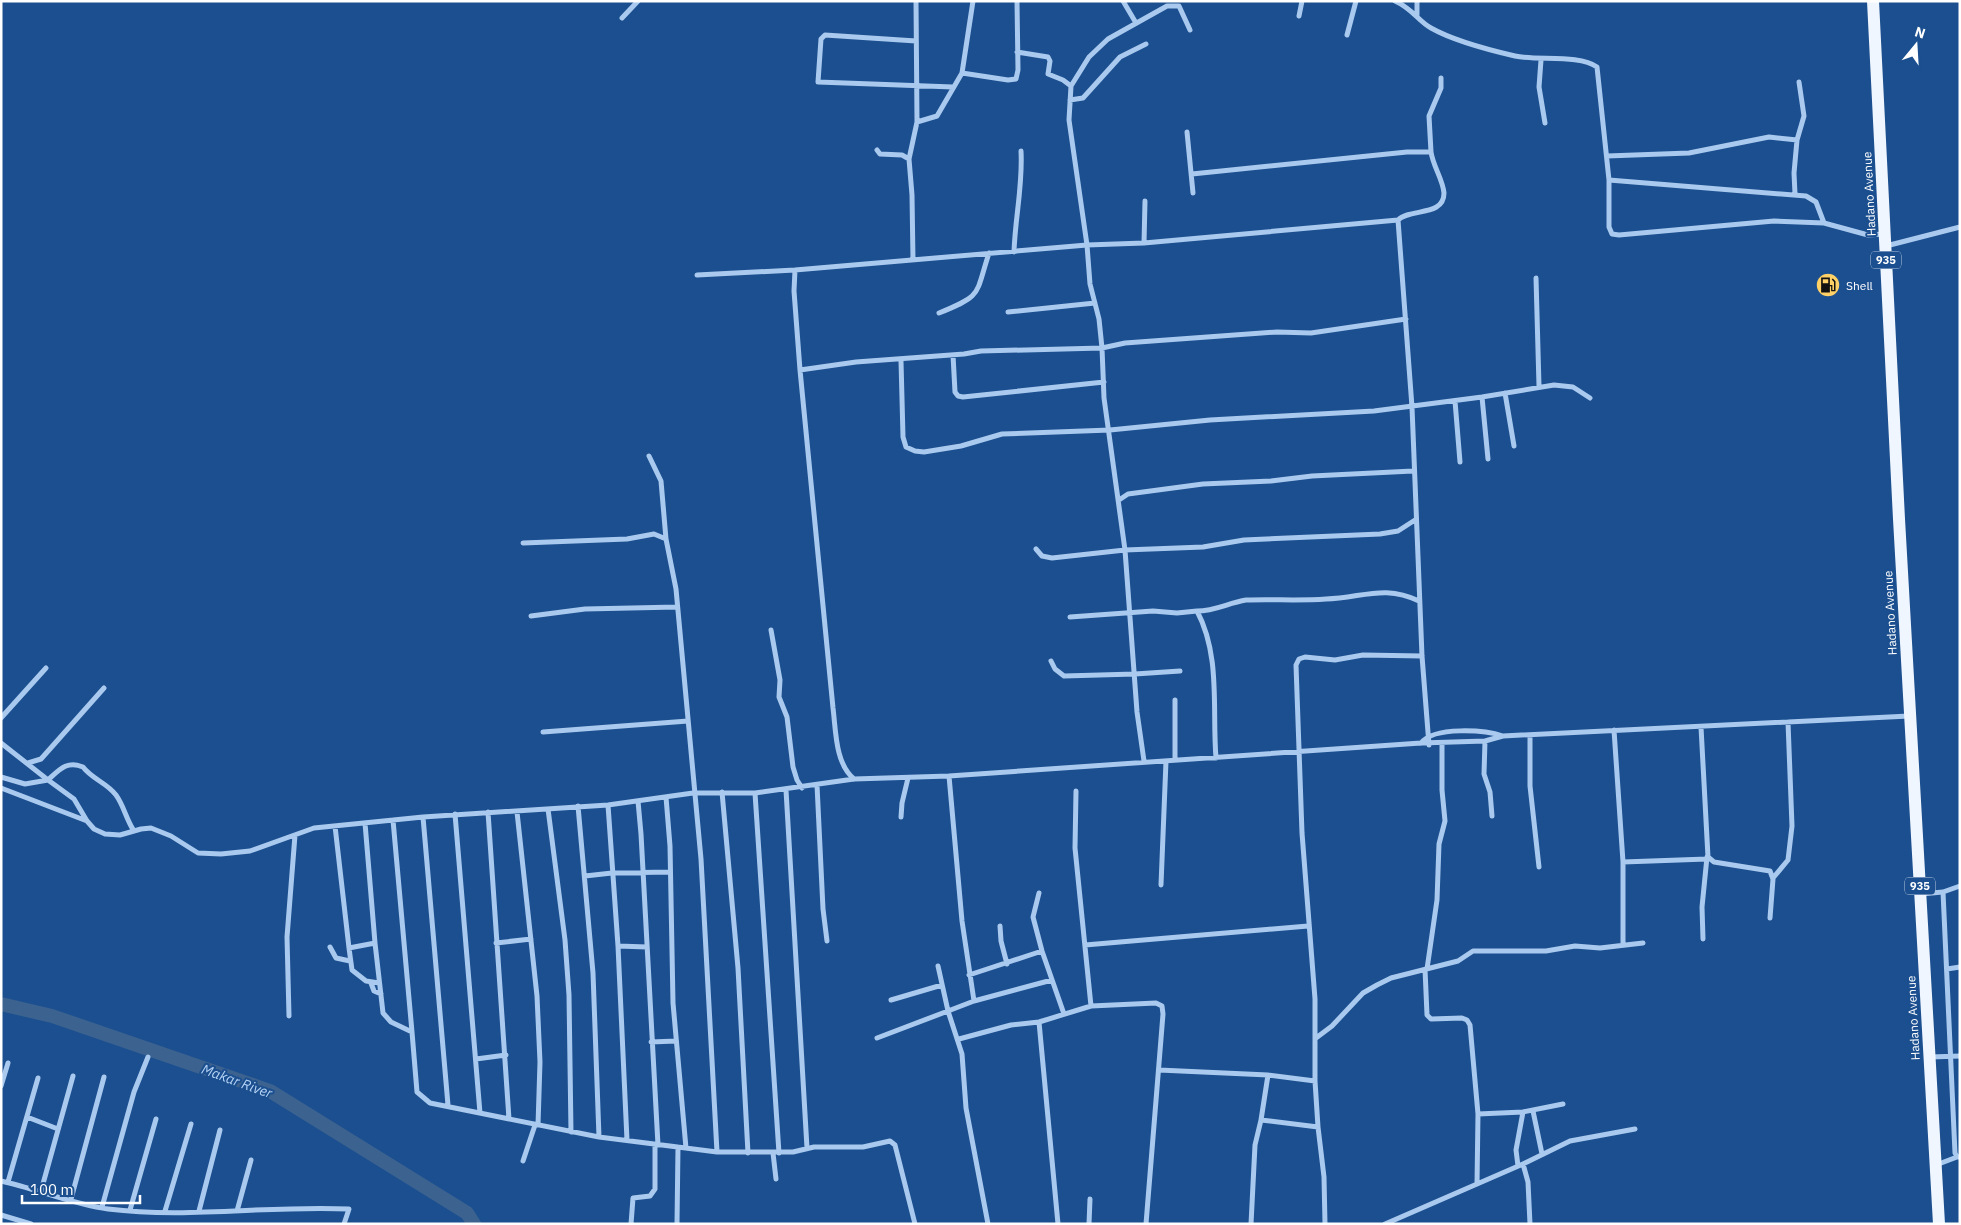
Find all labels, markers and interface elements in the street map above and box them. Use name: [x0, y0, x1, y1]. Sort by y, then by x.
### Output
north arrow: [1891, 20, 1941, 70]
text: N: [1912, 23, 1928, 43]
street label: Hadano Avenue: [1859, 151, 1879, 237]
road number: 935: [1871, 252, 1901, 268]
fuel station icon: Shell: [1815, 272, 1841, 298]
place label: Shell: [1846, 278, 1873, 293]
street label: Hadano Avenue: [1880, 570, 1900, 656]
road number: 935: [1905, 878, 1935, 894]
street label: Hadano Avenue: [1903, 975, 1923, 1061]
water label: Makar River: [199, 1060, 276, 1102]
scale bar: [22, 1172, 140, 1204]
text: 100 m: [30, 1180, 74, 1199]

